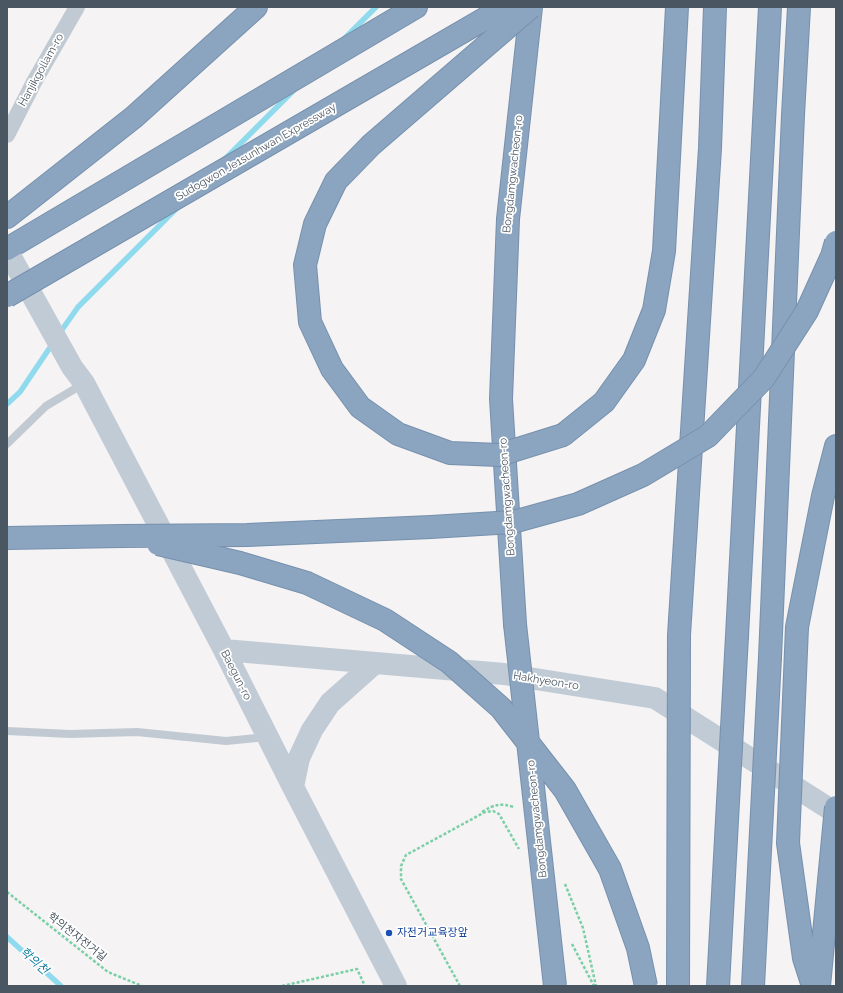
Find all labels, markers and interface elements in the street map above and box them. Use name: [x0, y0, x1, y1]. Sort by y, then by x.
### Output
street label: Hanjikgollam-ro: [16, 31, 66, 109]
street label: Sudogwon Je1sunhwan Expressway: [173, 101, 339, 203]
street label: Bongdamgwacheon-ro: [500, 114, 526, 234]
street label: Bongdamgwacheon-ro: [496, 438, 518, 556]
street label: Baegun-ro: [218, 648, 254, 702]
street label: Hakhyeon-ro: [512, 669, 580, 693]
street label: Bongdamgwacheon-ro: [524, 759, 550, 879]
street label: 학의천자전거길: [45, 910, 109, 964]
place label: 자전거교육장앞: [397, 926, 468, 940]
marker: 자전거교육장앞: [384, 928, 394, 938]
water label: 학의천: [17, 945, 51, 977]

